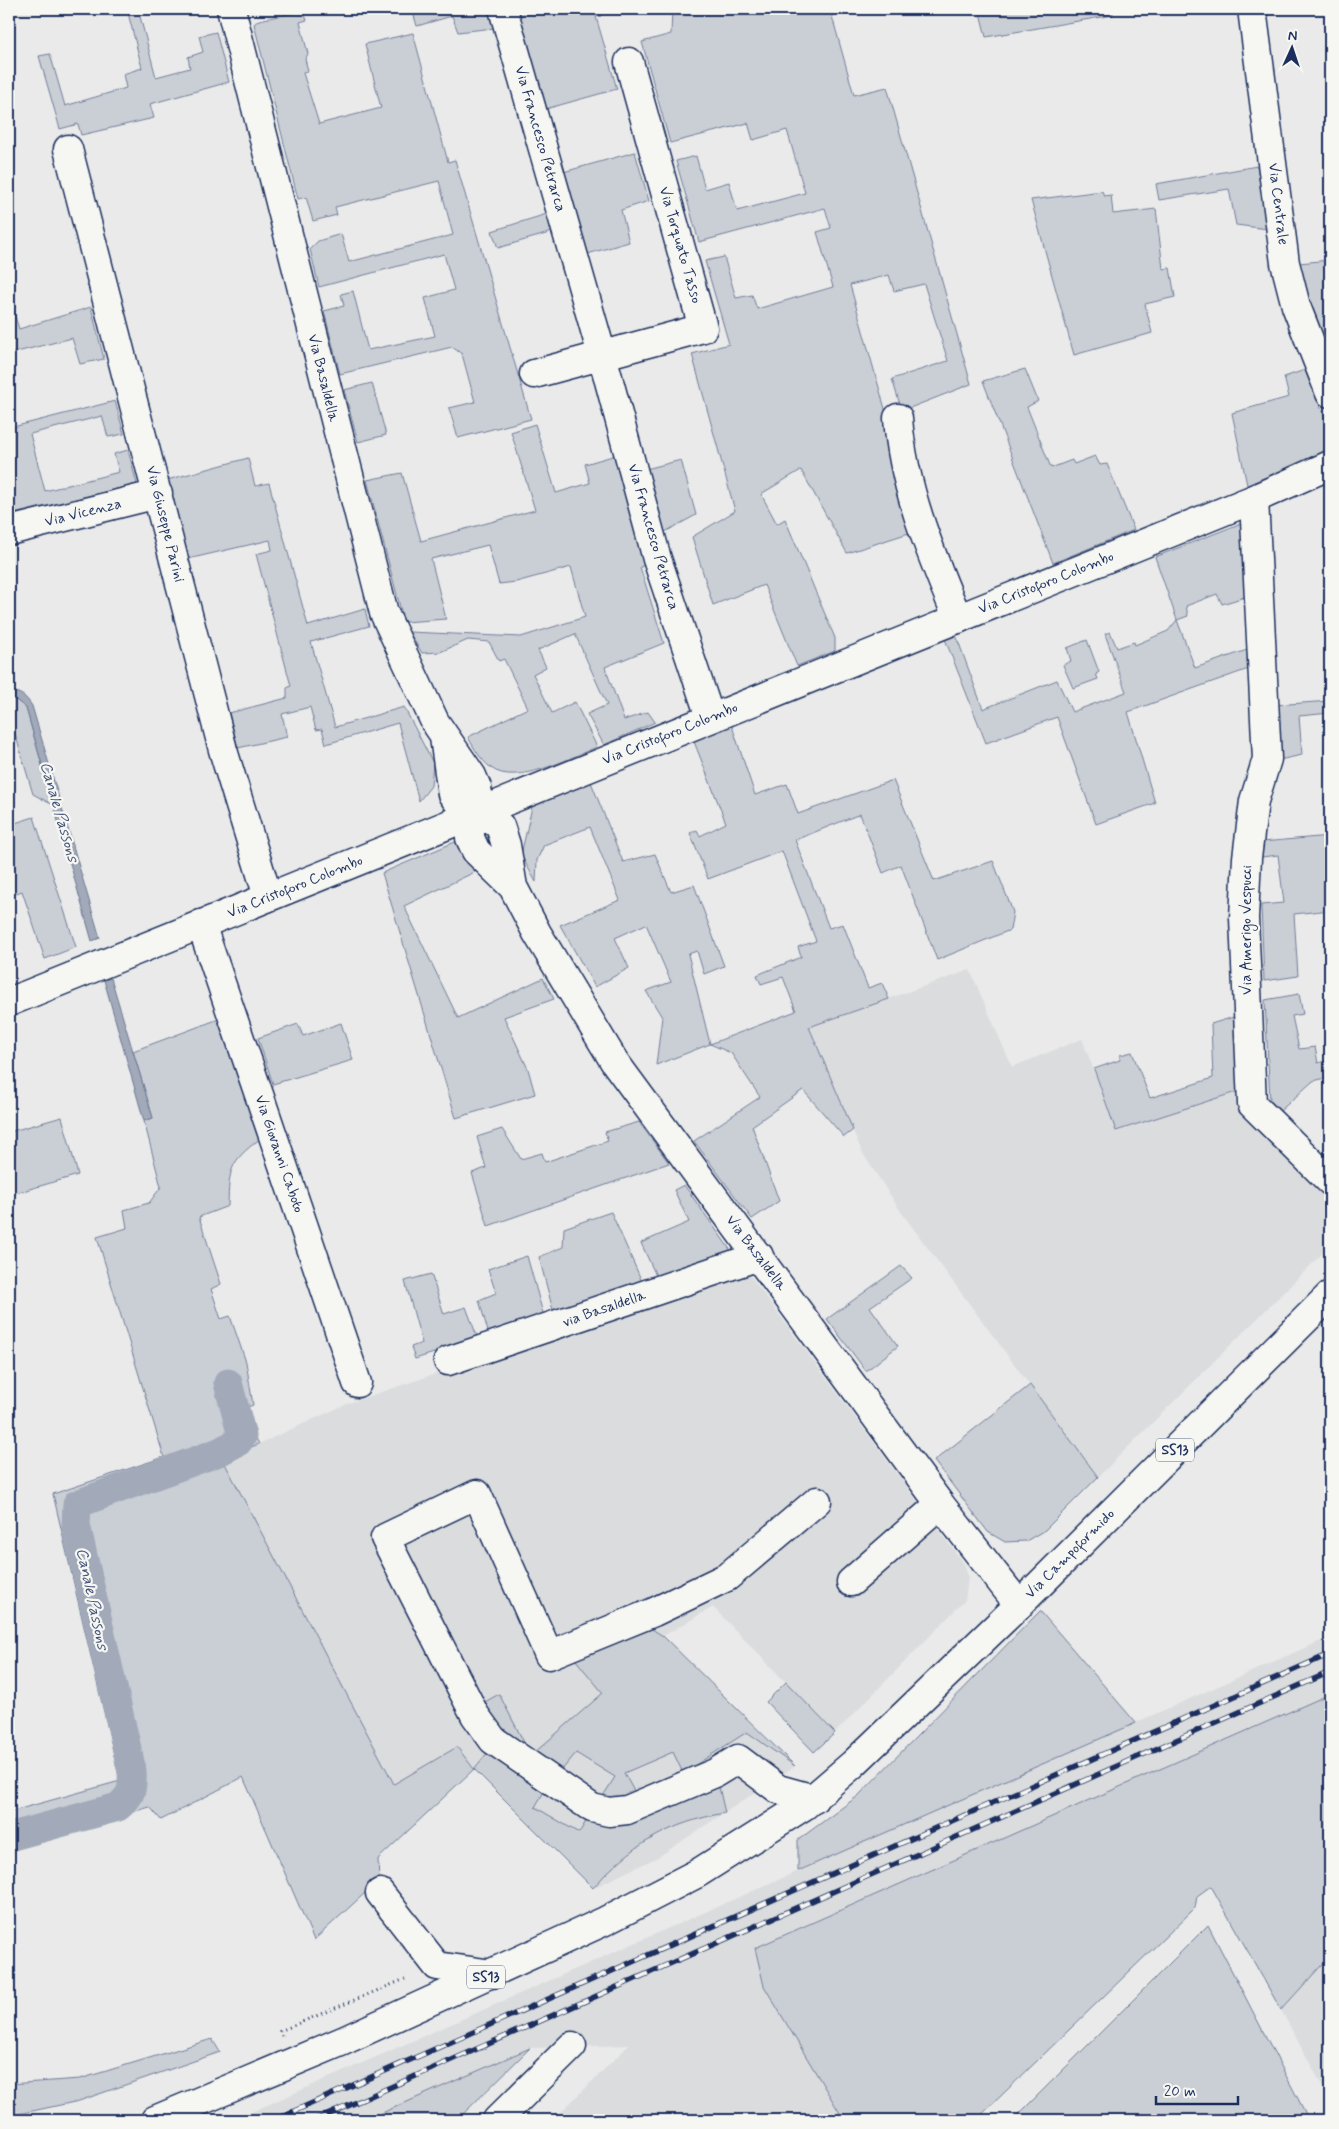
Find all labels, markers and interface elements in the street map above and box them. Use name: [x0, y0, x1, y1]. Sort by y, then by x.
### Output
north arrow: [1266, 22, 1316, 72]
text: N: [1287, 27, 1298, 45]
street label: Via Francesco Petrarca: [510, 64, 570, 214]
street label: Via Centrale: [1263, 162, 1293, 246]
street label: Via Torquato Tasso: [654, 184, 706, 306]
street label: Via Basaldella: [302, 332, 344, 425]
street label: Via Francesco Petrarca: [623, 462, 683, 612]
street label: Via Giuseppe Parini: [141, 464, 189, 584]
street label: Via Vicenza: [43, 494, 123, 532]
street label: Via Cristoforo Colombo: [975, 547, 1118, 621]
street label: Via Cristoforo Colombo: [599, 698, 742, 772]
water label: Canale Passons: [35, 759, 84, 866]
street label: Via Cristoforo Colombo: [224, 851, 367, 925]
street label: Via Amerigo Vespucci: [1237, 865, 1258, 995]
street label: Via Giovanni Caboto: [249, 1093, 309, 1215]
street label: Via Basaldella: [721, 1211, 792, 1296]
street label: via Basaldella: [560, 1285, 649, 1333]
road number: SS13: [1156, 1438, 1194, 1462]
street label: Via Campoformido: [1021, 1505, 1121, 1605]
water label: Canale Passons: [71, 1546, 113, 1654]
road number: SS13: [467, 1965, 505, 1988]
scale bar: [1156, 2074, 1239, 2106]
text: 20 m: [1164, 2082, 1196, 2102]

